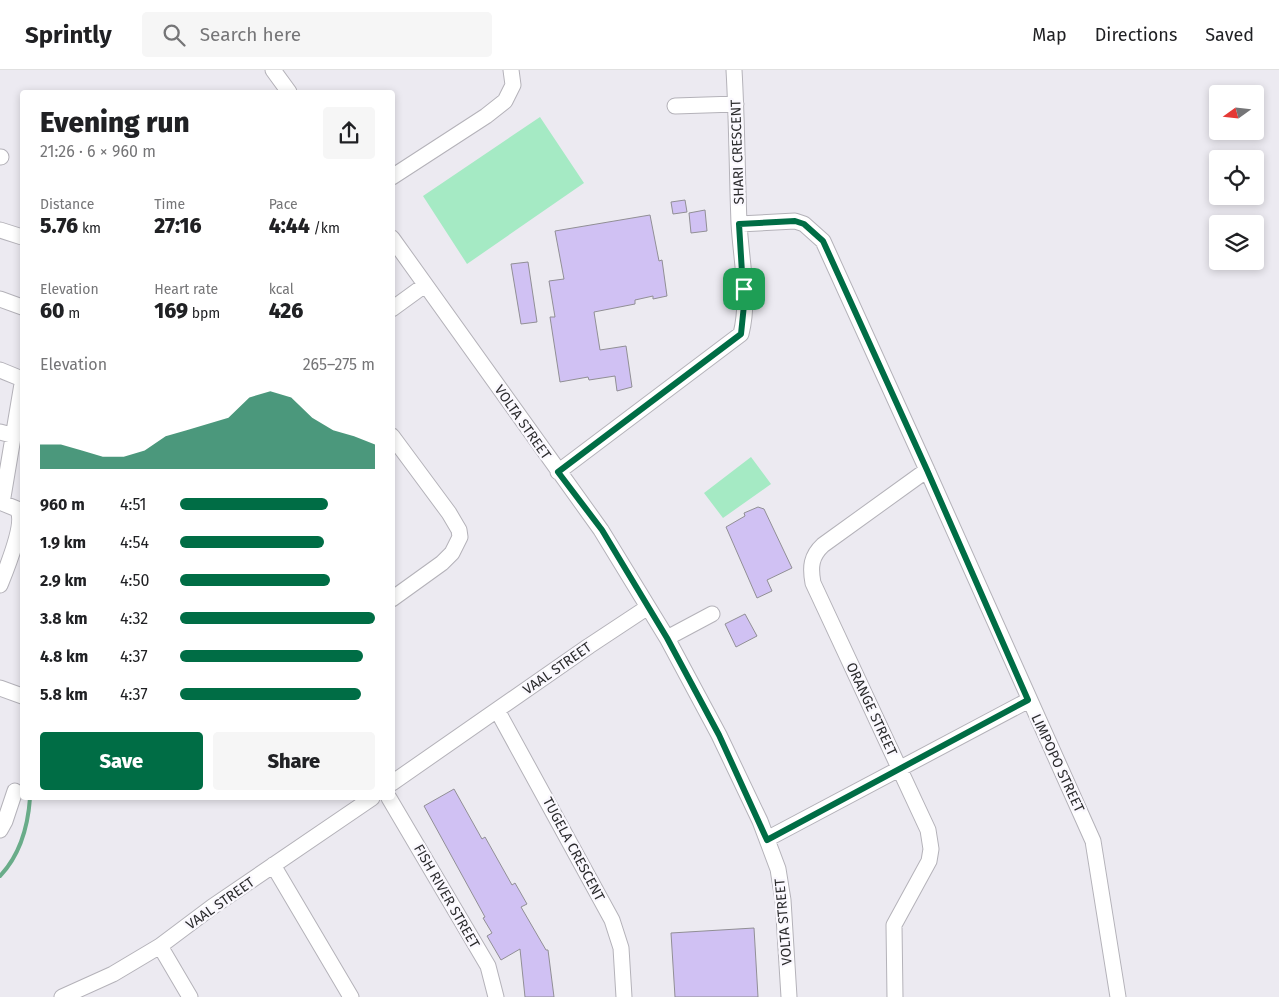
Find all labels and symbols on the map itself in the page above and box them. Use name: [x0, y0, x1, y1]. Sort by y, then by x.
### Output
north arrow: [1209, 85, 1264, 140]
street label: SHARI CRESCENT: [727, 99, 748, 205]
pin: [723, 268, 765, 310]
street label: VOLTA STREET: [491, 382, 555, 463]
street label: VAAL STREET: [520, 638, 595, 698]
street label: ORANGE STREET: [842, 660, 901, 759]
street label: LIMPOPO STREET: [1027, 711, 1088, 816]
street label: TUGELA CRESCENT: [539, 794, 608, 905]
street label: FISH RIVER STREET: [410, 841, 484, 952]
street label: VAAL STREET: [183, 873, 258, 933]
street label: VOLTA STREET: [771, 877, 796, 966]

